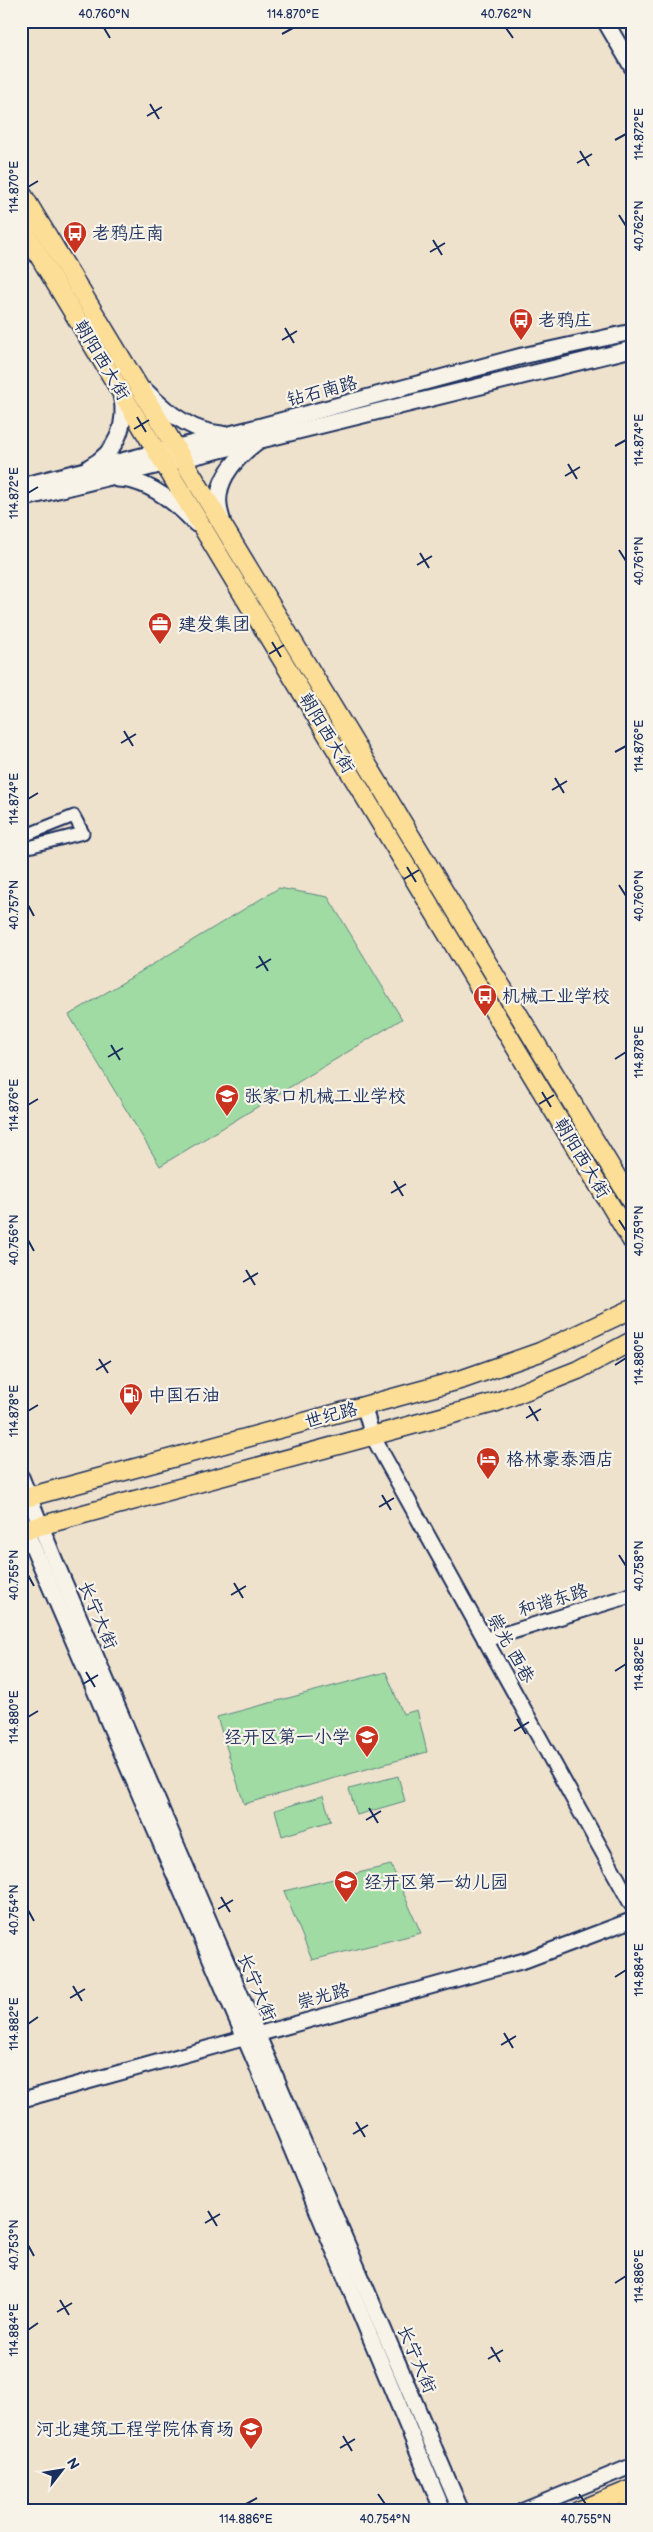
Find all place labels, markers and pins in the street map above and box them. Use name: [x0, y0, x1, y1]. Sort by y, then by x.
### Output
bus stop icon: 老鸦庄南: [62, 220, 88, 254]
place label: 老鸦庄南: [92, 223, 164, 244]
bus stop icon: 老鸦庄: [508, 307, 534, 341]
place label: 老鸦庄: [538, 310, 592, 331]
office icon: 建发集团: [147, 611, 173, 645]
place label: 建发集团: [178, 614, 250, 635]
bus stop icon: 机械工业学校: [472, 983, 498, 1017]
place label: 机械工业学校: [502, 986, 610, 1007]
school or university icon: 张家口机械工业学校: [214, 1083, 240, 1117]
place label: 张家口机械工业学校: [244, 1086, 406, 1107]
fuel station icon: 中国石油: [118, 1382, 144, 1416]
place label: 中国石油: [148, 1385, 220, 1406]
hotel icon: 格林豪泰酒店: [475, 1446, 501, 1480]
place label: 格林豪泰酒店: [506, 1449, 614, 1470]
school or university icon: 经开区第一小学: [354, 1724, 380, 1758]
place label: 经开区第一小学: [224, 1727, 350, 1748]
school or university icon: 经开区第一幼儿园: [333, 1869, 359, 1903]
place label: 经开区第一幼儿园: [364, 1872, 508, 1893]
school or university icon: 河北建筑工程学院体育场: [238, 2416, 264, 2450]
place label: 河北建筑工程学院体育场: [36, 2419, 234, 2440]

